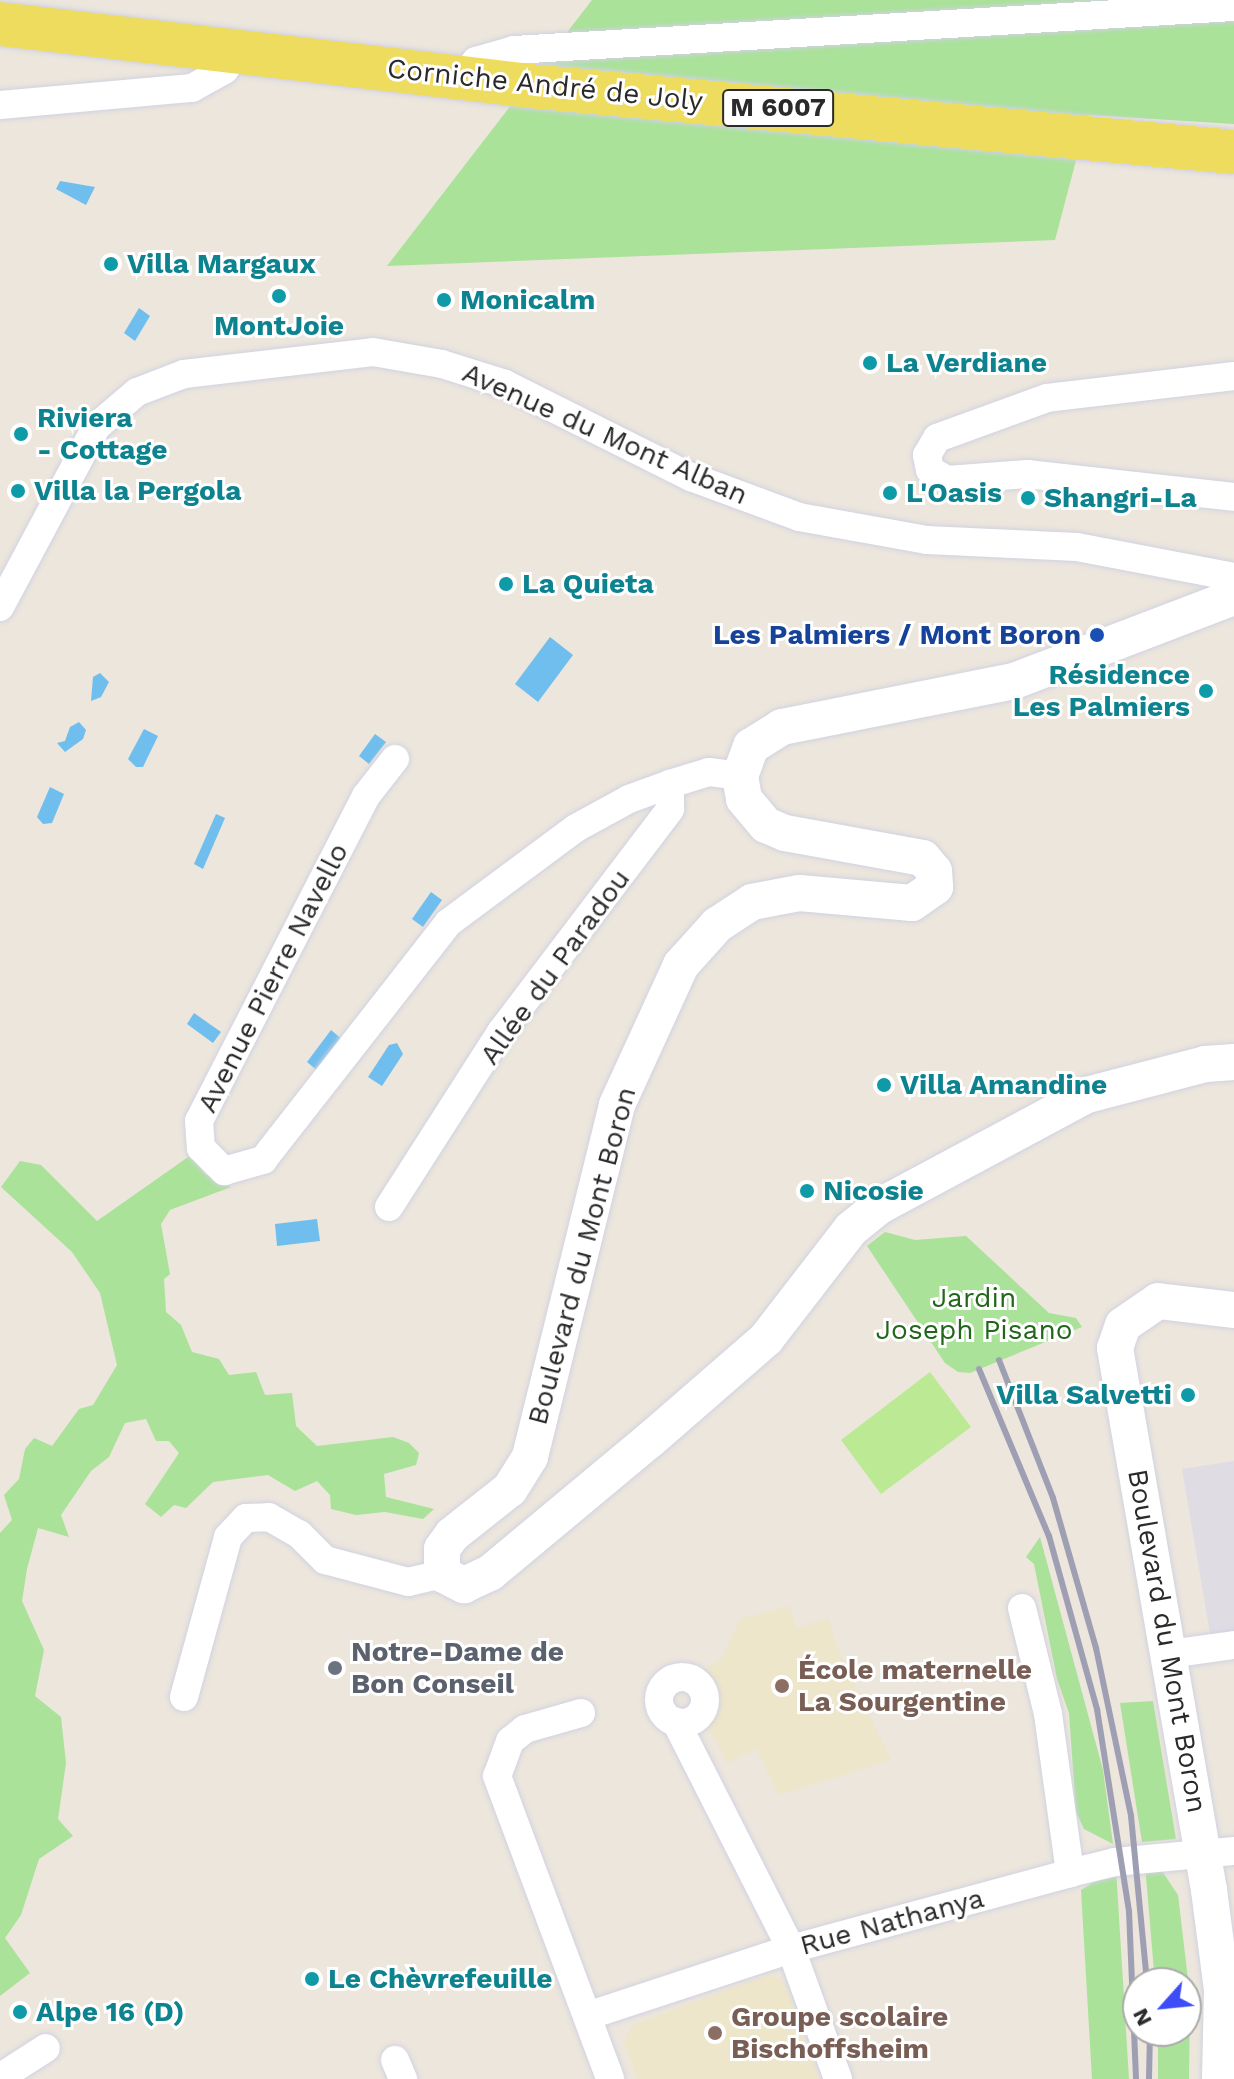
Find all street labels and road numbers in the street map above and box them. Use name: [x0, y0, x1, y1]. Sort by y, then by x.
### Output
street label: Corniche André de Joly: [385, 52, 705, 118]
road number: M 6007: [722, 86, 834, 130]
street label: Avenue du Mont Alban: [457, 356, 753, 512]
street label: Avenue Pierre Navello: [190, 838, 356, 1118]
street label: Allée du Paradou: [473, 863, 637, 1071]
street label: Boulevard du Mont Boron: [521, 1083, 643, 1429]
street label: Boulevard du Mont Boron: [1120, 1467, 1214, 1815]
street label: Rue Nathanya: [796, 1881, 988, 1963]

